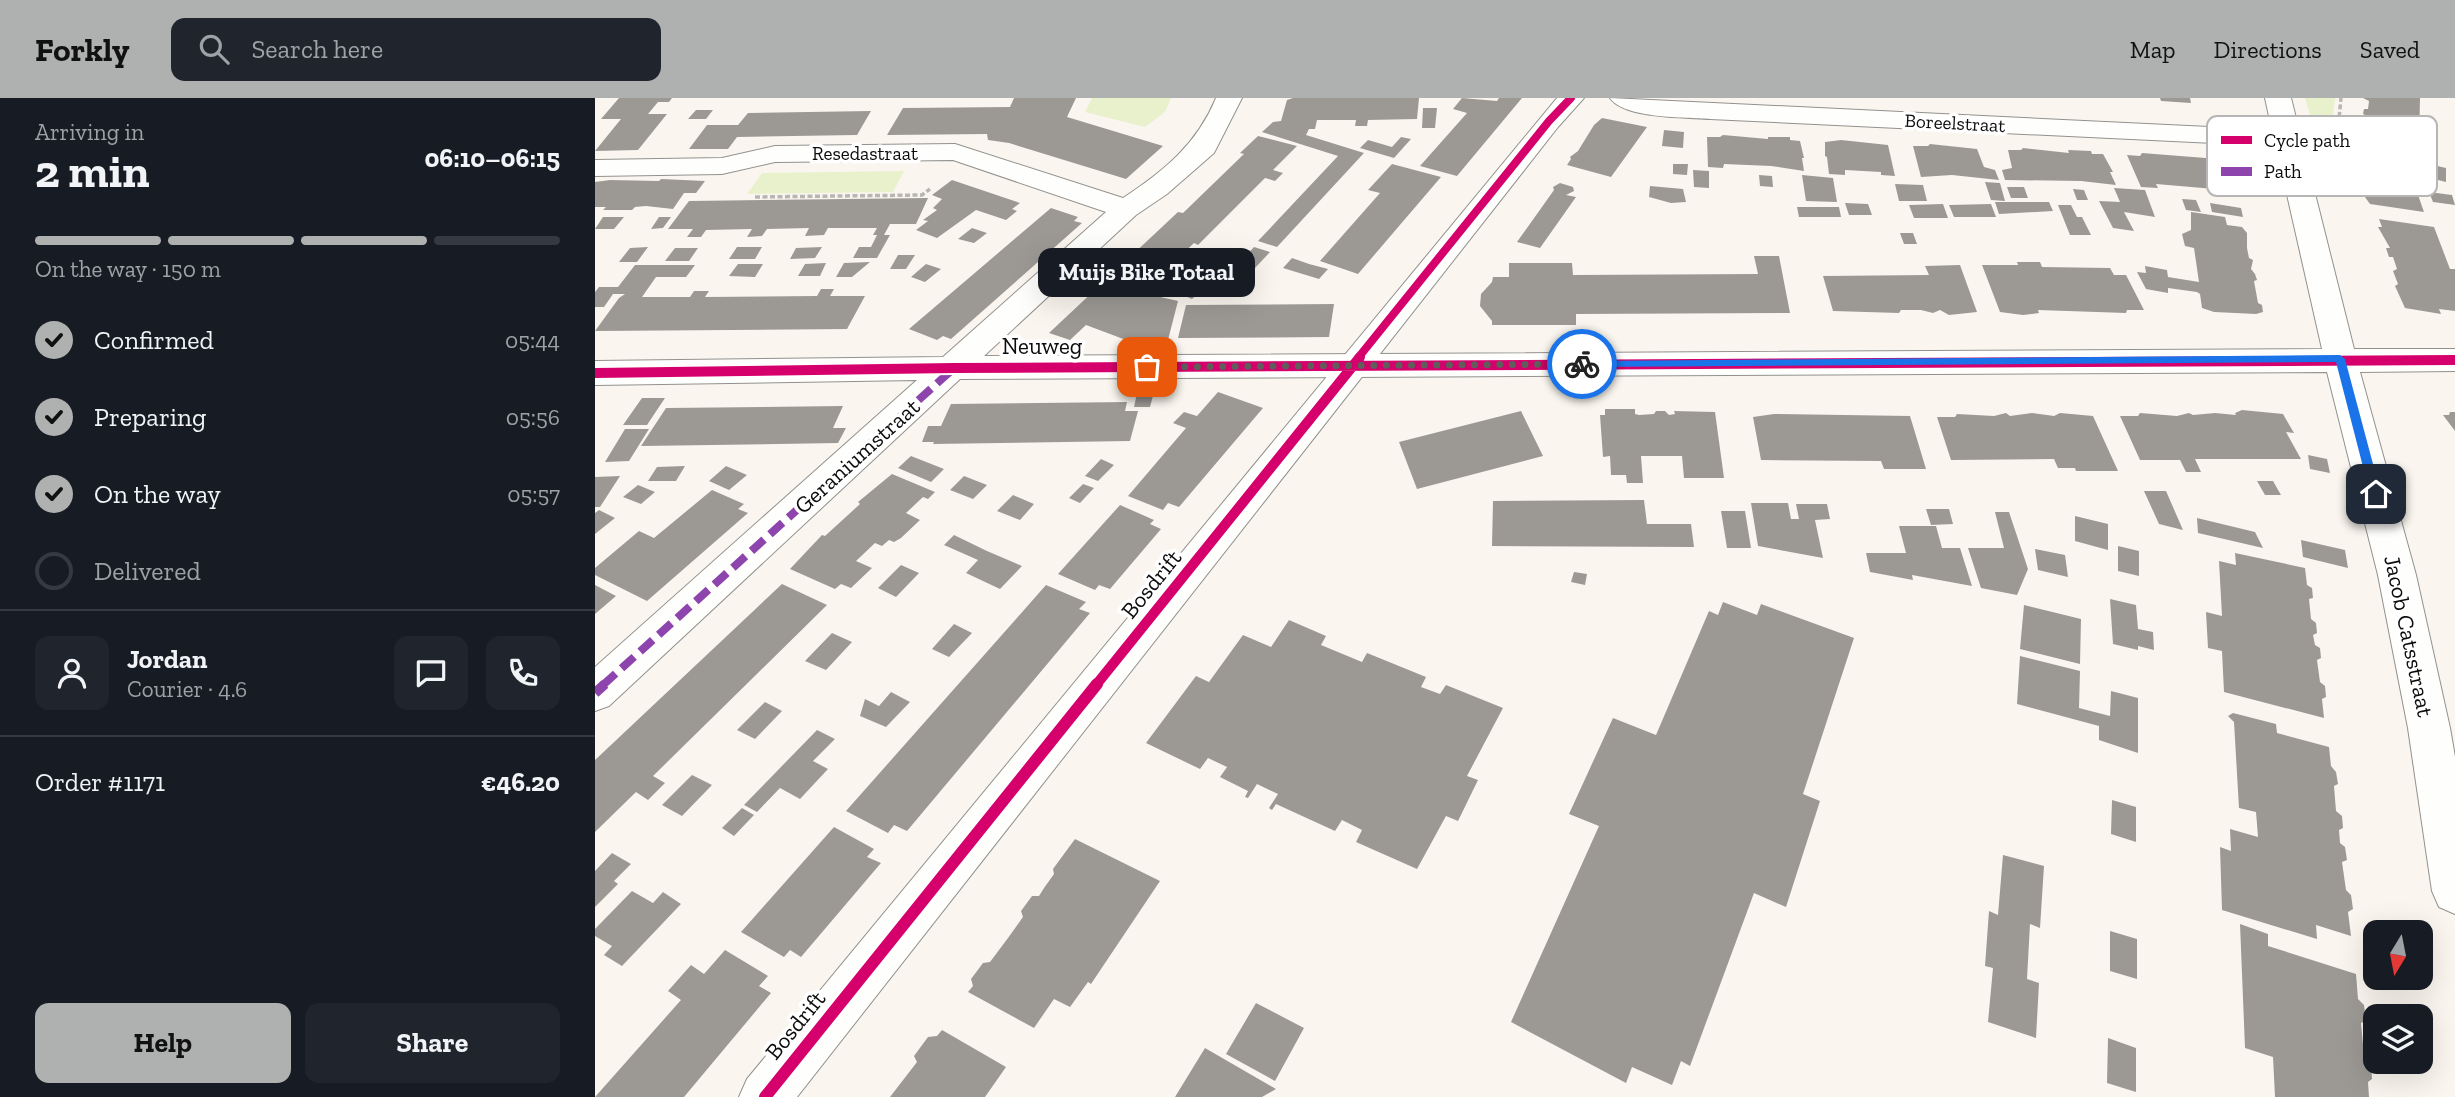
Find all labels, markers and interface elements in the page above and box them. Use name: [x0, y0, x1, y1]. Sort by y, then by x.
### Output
search box: [171, 18, 661, 81]
text: Forkly: [35, 30, 129, 69]
icon: search: [195, 30, 233, 68]
text: Search here: [251, 33, 383, 65]
text: Map: [2130, 35, 2176, 64]
text: Directions: [2214, 35, 2322, 64]
text: Saved: [2360, 35, 2420, 64]
street label: Boreelstraat: [1904, 109, 2006, 137]
legend: [2207, 116, 2437, 196]
text: Arriving in: [35, 118, 144, 146]
text: Cycle path: [2264, 129, 2350, 152]
text: 06:10–06:15: [424, 142, 560, 174]
street label: Resedastraat: [812, 142, 918, 165]
text: 2 min: [35, 144, 150, 199]
text: Path: [2264, 160, 2302, 183]
callout: Muijs Bike Totaal: [1039, 248, 1255, 297]
text: On the way · 150 m: [35, 255, 221, 283]
text: Muijs Bike Totaal: [1059, 258, 1234, 286]
icon: check: [35, 321, 73, 359]
text: Confirmed: [94, 324, 214, 356]
text: 05:44: [505, 326, 560, 354]
courier: [1547, 329, 1617, 399]
street label: Neuweg: [1002, 332, 1083, 360]
pin: [1117, 337, 1177, 397]
icon: bike: [1563, 345, 1601, 383]
icon: bag: [1128, 348, 1166, 386]
street label: Geraniumstraat: [789, 392, 926, 520]
icon: check: [35, 398, 73, 436]
text: Preparing: [94, 401, 206, 433]
text: 05:56: [506, 403, 560, 431]
pin: [2346, 464, 2406, 524]
icon: check: [35, 475, 73, 513]
icon: home: [2357, 475, 2395, 513]
text: On the way: [94, 478, 221, 510]
text: 05:57: [507, 480, 560, 508]
street label: Bosdrift: [1115, 544, 1187, 624]
street label: Jacob Catsstraat: [2378, 553, 2440, 720]
text: Delivered: [94, 555, 201, 587]
button: person: [35, 636, 109, 710]
button: chat: [394, 636, 468, 710]
button: phone: [486, 636, 560, 710]
text: Jordan: [127, 643, 207, 675]
text: Courier · 4.6: [127, 675, 247, 703]
text: Order #1171: [35, 766, 165, 798]
text: €46.20: [481, 766, 560, 798]
north arrow: [2363, 920, 2433, 990]
map controls: [2363, 920, 2433, 1074]
street label: Bosdrift: [759, 985, 831, 1065]
button: Help: [35, 1003, 291, 1083]
button: Share: [305, 1003, 560, 1083]
button: layers: [2363, 1004, 2433, 1074]

